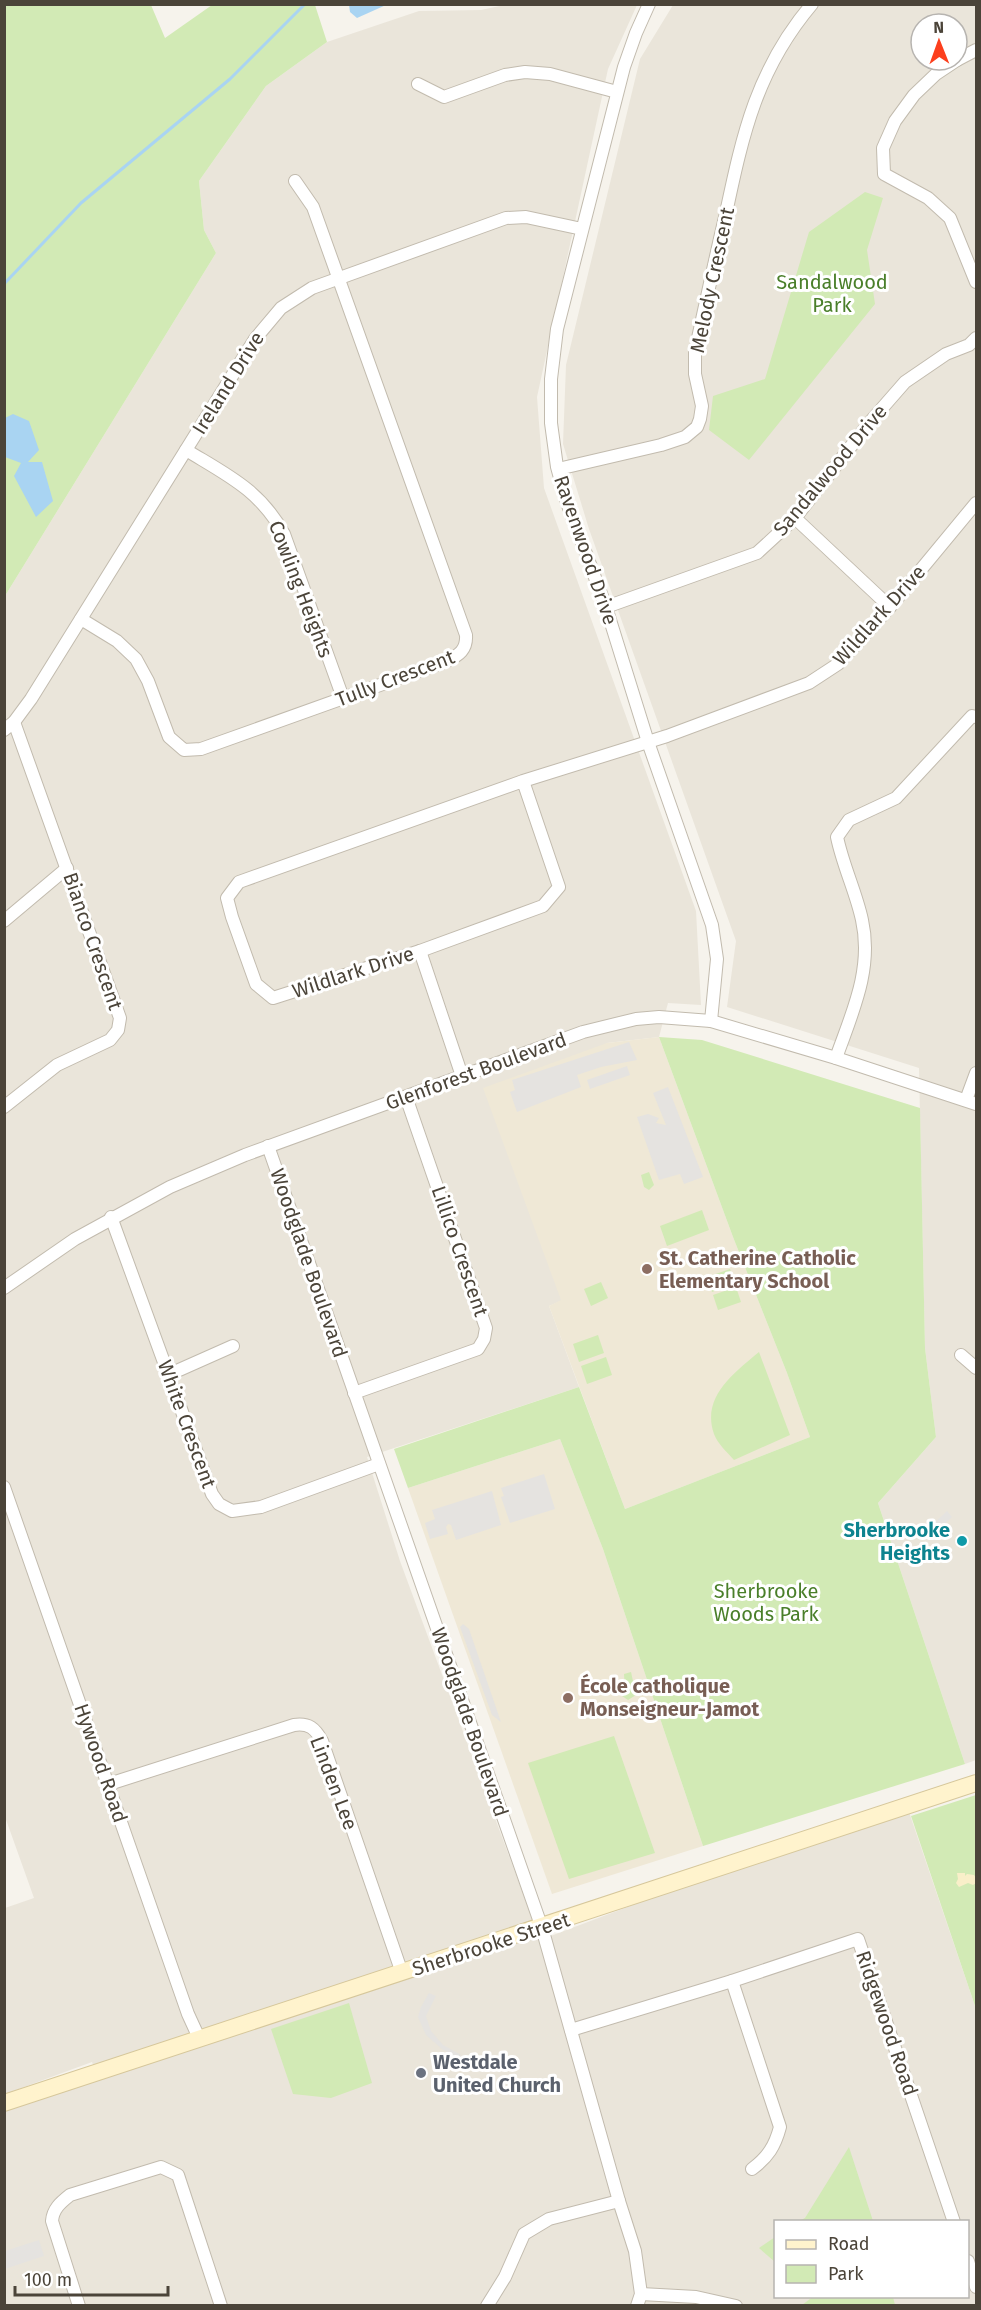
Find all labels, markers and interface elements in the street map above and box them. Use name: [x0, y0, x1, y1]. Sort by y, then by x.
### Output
north arrow: [909, 12, 969, 72]
text: N: [933, 18, 944, 37]
street label: Melody Crescent: [685, 204, 739, 355]
park label: Sandalwood Park: [776, 270, 888, 317]
street label: Ireland Drive: [187, 327, 269, 439]
street label: Sandalwood Drive: [768, 400, 892, 540]
street label: Ravenwood Drive: [549, 472, 623, 628]
street label: Cowling Heights: [264, 517, 338, 661]
street label: Wildlark Drive: [828, 560, 930, 670]
street label: Tully Crescent: [332, 644, 458, 712]
street label: Bianco Crescent: [58, 869, 128, 1014]
street label: Wildlark Drive: [289, 941, 417, 1003]
street label: Glenforest Boulevard: [382, 1027, 570, 1115]
street label: Woodglade Boulevard: [265, 1165, 353, 1361]
street label: Lillico Crescent: [426, 1183, 494, 1320]
place label: St. Catherine Catholic Elementary School: [659, 1246, 856, 1293]
marker: St. Catherine Catholic Elementary School: [640, 1262, 654, 1276]
street label: White Crescent: [153, 1357, 222, 1492]
place label: Sherbrooke Heights: [843, 1518, 950, 1565]
marker: Sherbrooke Heights: [955, 1534, 969, 1548]
park label: Sherbrooke Woods Park: [713, 1579, 820, 1626]
street label: Woodglade Boulevard: [426, 1624, 514, 1820]
place label: École catholique Monseigneur-Jamot: [580, 1673, 760, 1721]
marker: École catholique Monseigneur-Jamot: [561, 1691, 575, 1705]
street label: Hywood Road: [69, 1700, 133, 1826]
street label: Linden Lee: [305, 1733, 363, 1833]
street label: Sherbrooke Street: [409, 1907, 573, 1981]
street label: Ridgewood Road: [851, 1947, 923, 2099]
place label: Westdale United Church: [433, 2050, 561, 2097]
marker: Westdale United Church: [414, 2066, 428, 2080]
legend: [774, 2220, 969, 2298]
text: Road: [828, 2233, 870, 2255]
scale bar: [15, 2259, 168, 2297]
text: Park: [828, 2263, 864, 2285]
text: 100 m: [24, 2269, 72, 2291]

